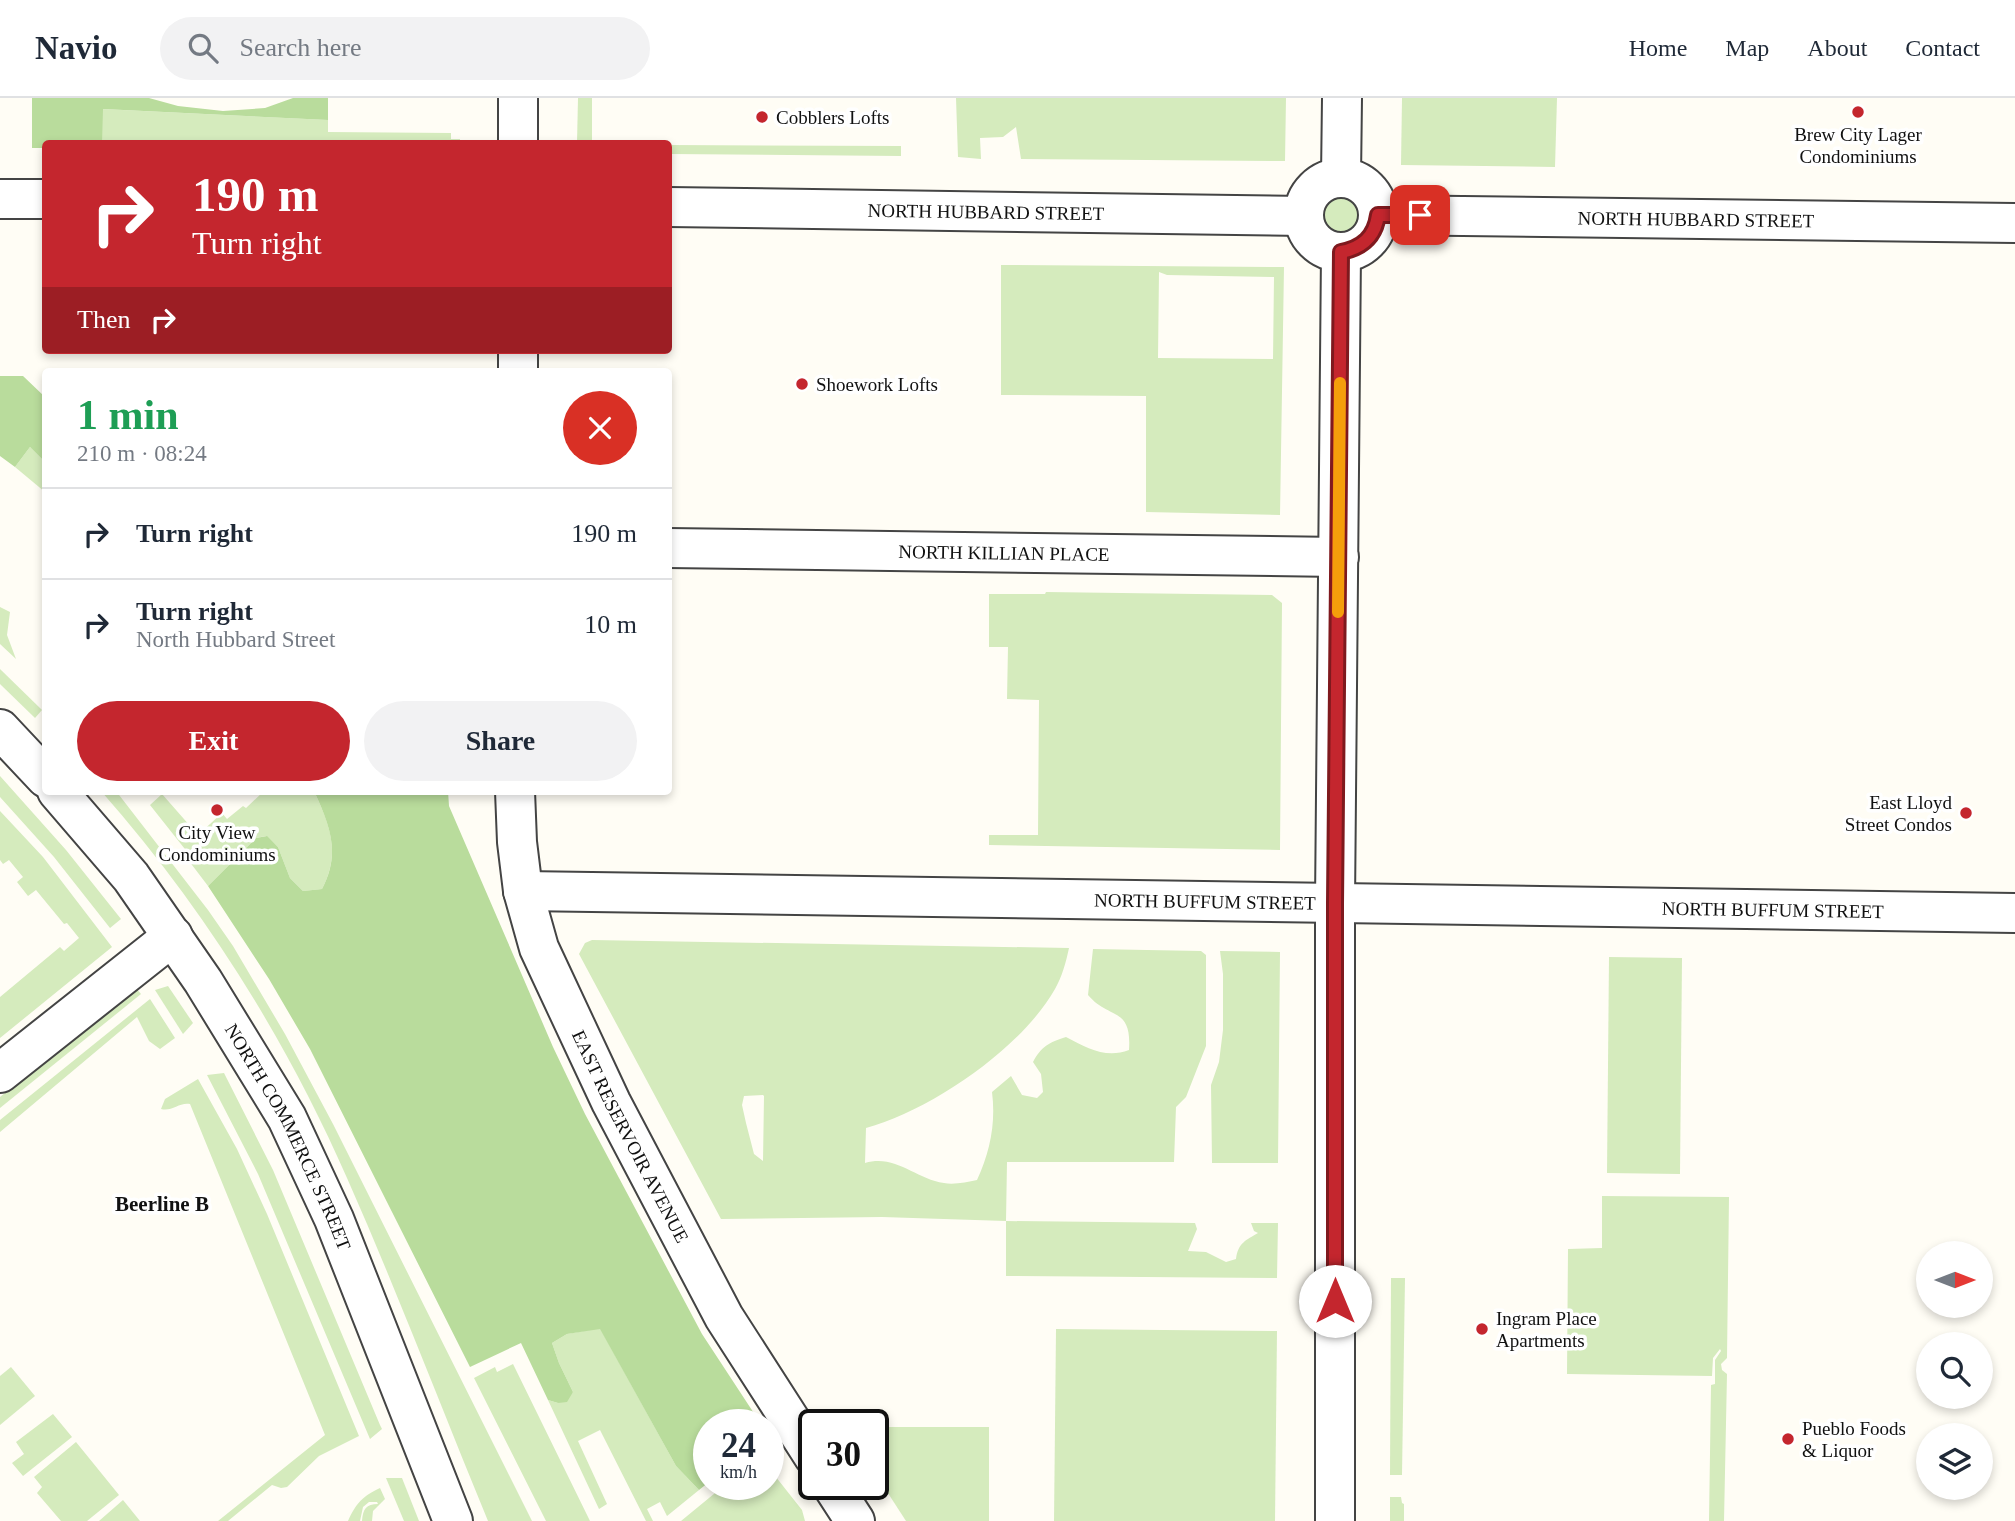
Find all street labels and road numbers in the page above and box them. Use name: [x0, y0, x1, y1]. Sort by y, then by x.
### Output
street label: NORTH HUBBARD STREET: [868, 200, 1105, 224]
street label: NORTH HUBBARD STREET: [1578, 208, 1815, 231]
street label: NORTH KILLIAN PLACE: [898, 541, 1110, 565]
street label: NORTH BUFFUM STREET: [1094, 889, 1316, 914]
street label: NORTH BUFFUM STREET: [1662, 898, 1884, 922]
street label: NORTH COMMERCE STREET: [221, 1020, 355, 1253]
street label: EAST RESERVOIR AVENUE: [568, 1027, 693, 1246]

